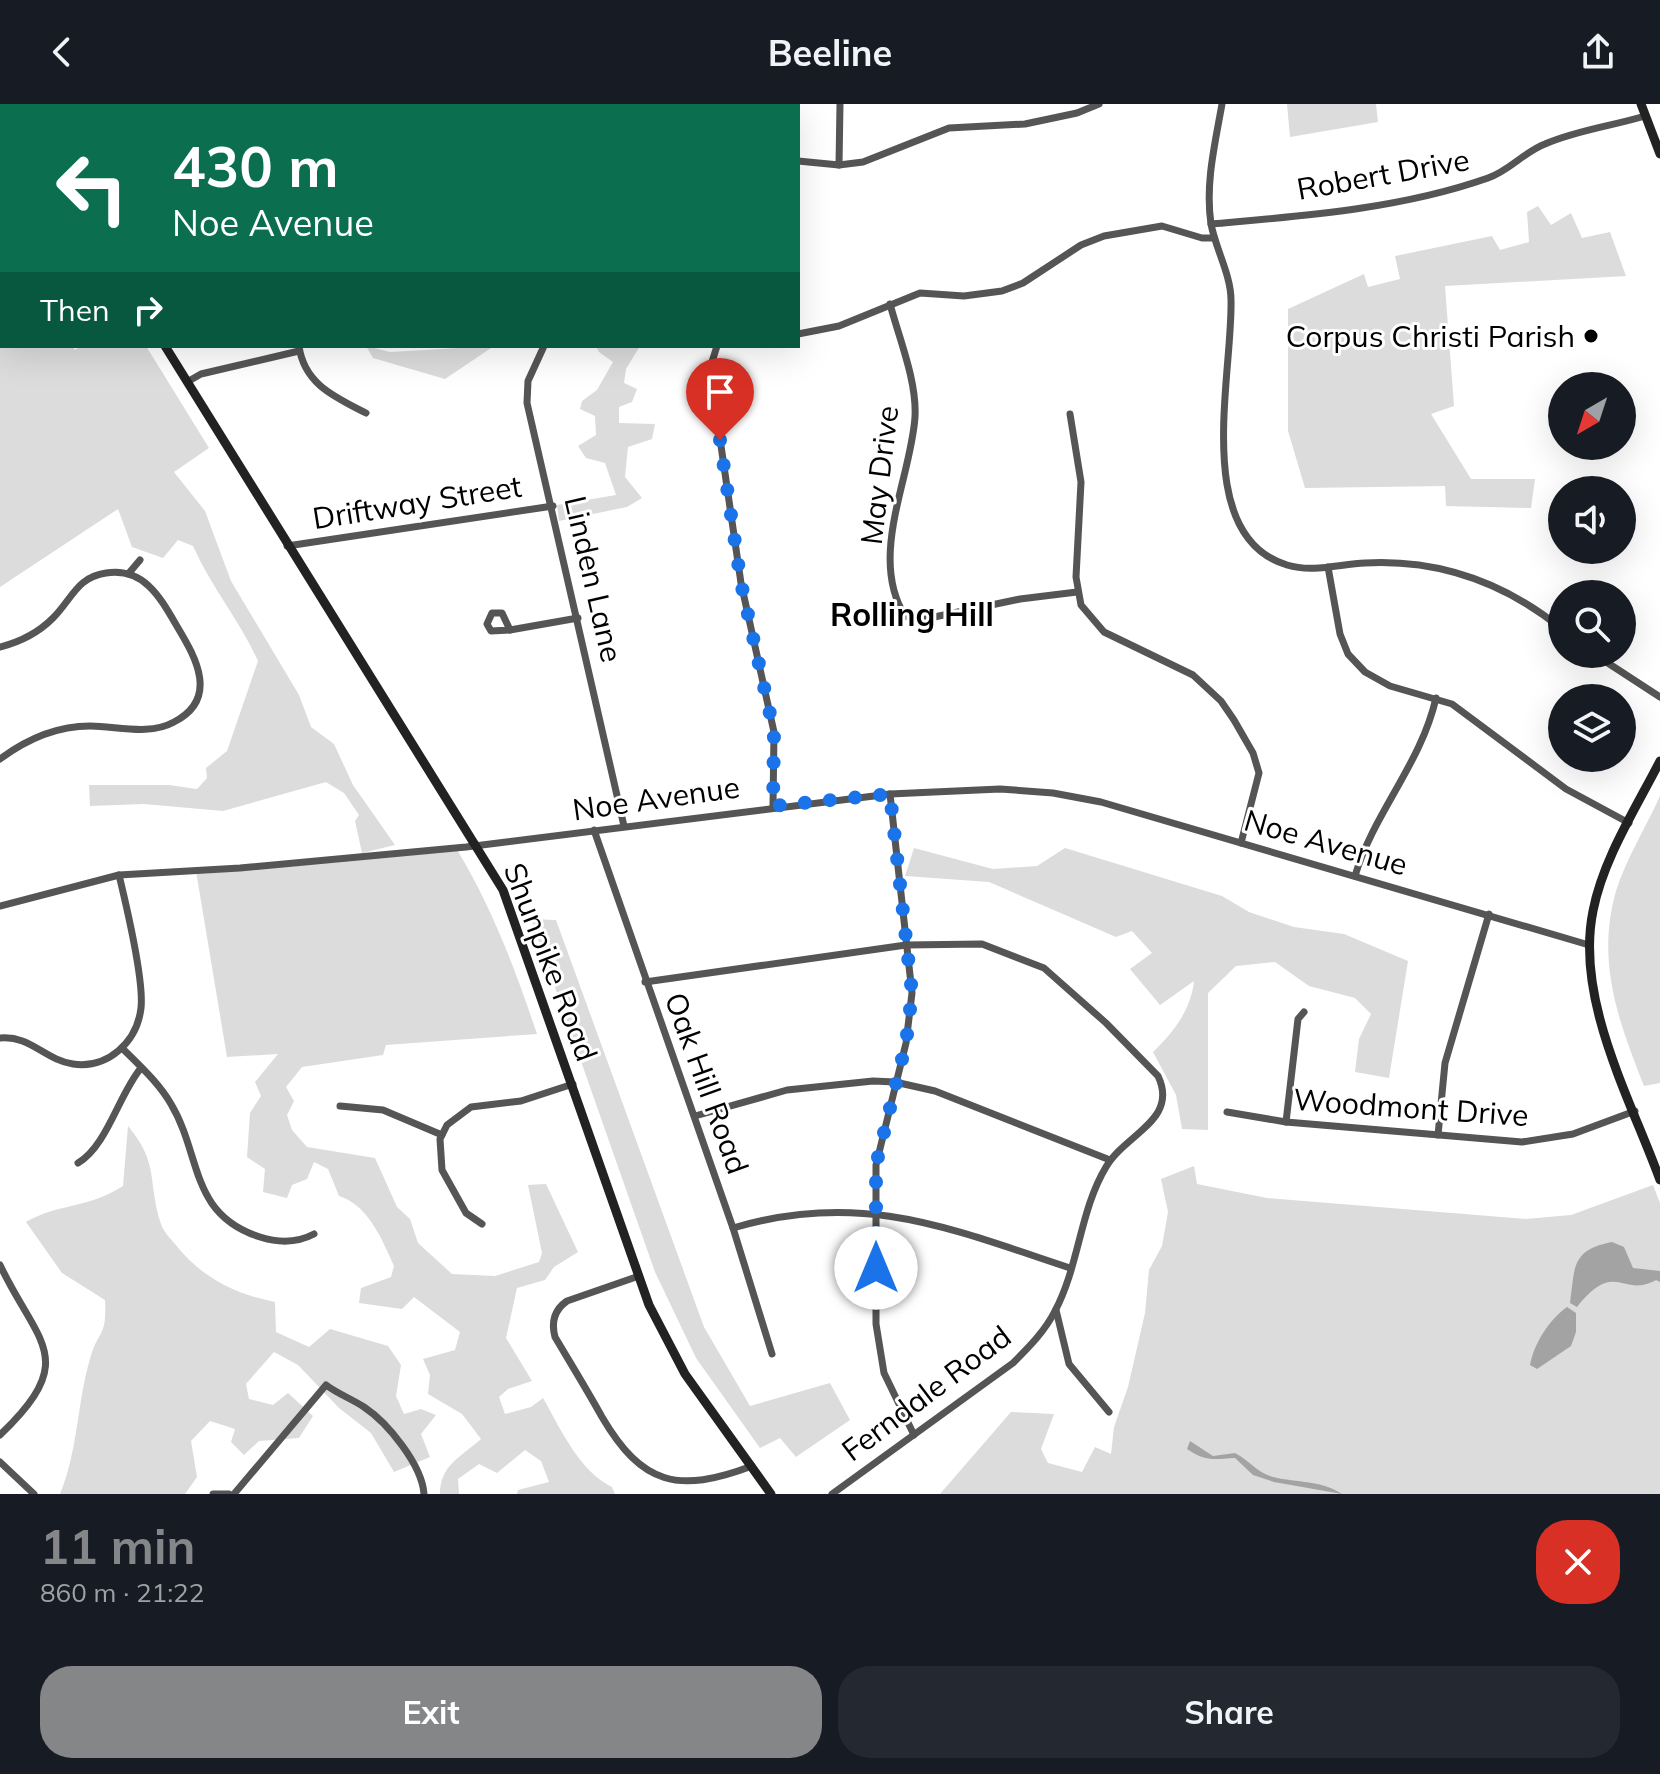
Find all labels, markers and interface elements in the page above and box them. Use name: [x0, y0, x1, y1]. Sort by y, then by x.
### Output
icon: back: [40, 30, 84, 74]
text: Beeline: [768, 30, 892, 75]
icon: share: [1576, 30, 1620, 74]
text: 430 m: [172, 131, 339, 201]
icon: left: [40, 136, 144, 240]
street label: Robert Drive: [1294, 140, 1472, 208]
text: Noe Avenue: [172, 200, 374, 245]
icon: right: [126, 288, 170, 332]
text: Then: [40, 291, 110, 329]
place label: Corpus Christi Parish: [1286, 317, 1575, 355]
marker: Corpus Christi Parish: [1582, 327, 1600, 345]
pin: [686, 358, 754, 440]
icon: arrive: [698, 370, 742, 414]
north arrow: [1548, 372, 1636, 460]
map controls: [1548, 372, 1636, 772]
street label: May Drive: [852, 403, 906, 547]
street label: Driftway Street: [310, 467, 524, 537]
button: sound: [1548, 476, 1636, 564]
street label: Linden Lane: [556, 492, 632, 666]
button: search: [1548, 580, 1636, 668]
district label: Rolling Hill: [830, 594, 994, 634]
button: layers: [1548, 684, 1636, 772]
street label: Noe Avenue: [570, 767, 742, 829]
street label: Noe Avenue: [1240, 801, 1412, 883]
street label: Shunpike Road: [496, 858, 606, 1066]
street label: Oak Hill Road: [657, 987, 757, 1179]
street label: Woodmont Drive: [1292, 1080, 1530, 1134]
position arrow: [834, 1226, 918, 1310]
street label: Ferndale Road: [834, 1317, 1018, 1469]
text: 11 min: [40, 1516, 195, 1576]
button: close: [1536, 1520, 1620, 1604]
text: 860 m · 21:22: [40, 1576, 204, 1609]
button: Exit: [40, 1666, 822, 1758]
button: Share: [838, 1666, 1620, 1758]

